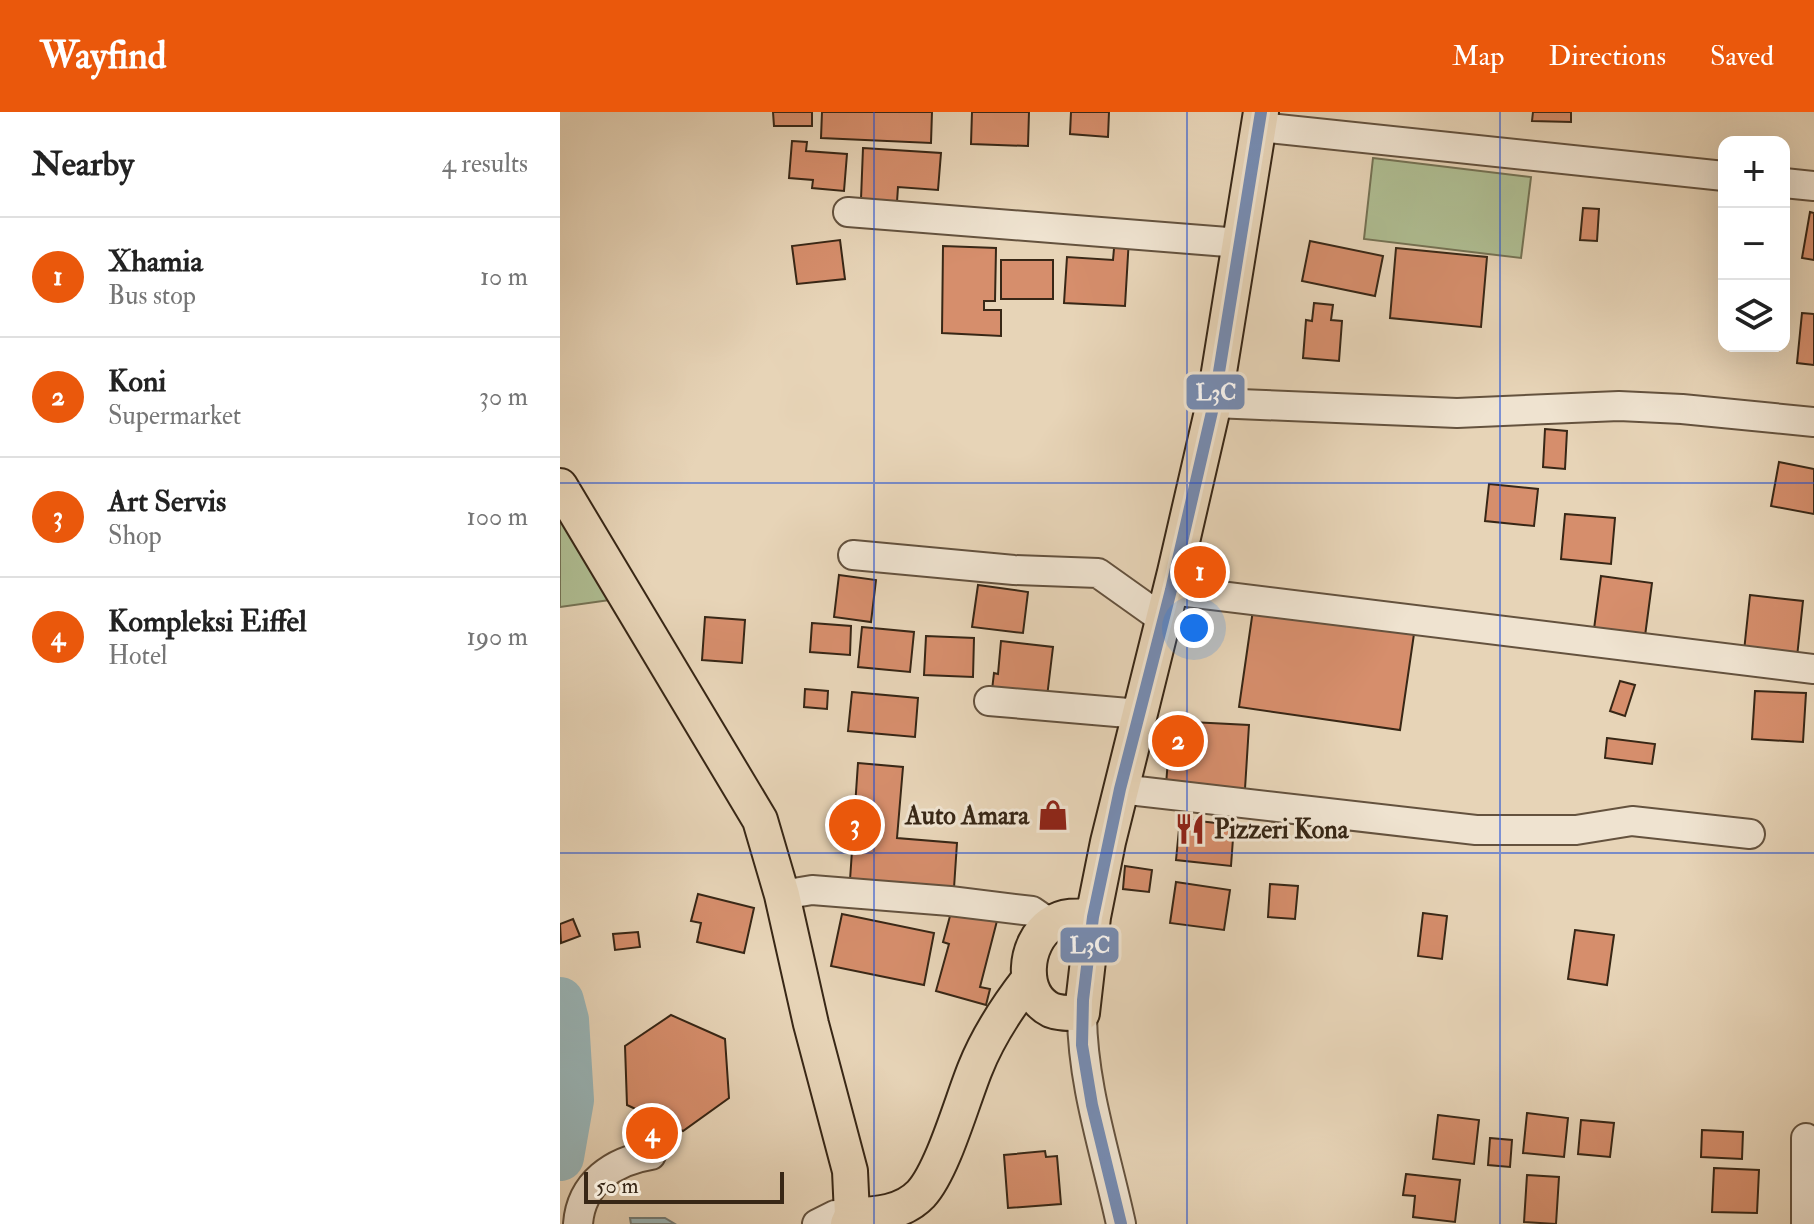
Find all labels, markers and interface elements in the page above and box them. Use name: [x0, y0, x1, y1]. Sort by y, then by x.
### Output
text: Wayfind: [40, 32, 166, 80]
text: Map: [1452, 39, 1505, 74]
text: Directions: [1549, 39, 1666, 74]
text: Saved: [1710, 39, 1774, 74]
map controls: [1718, 136, 1790, 352]
button: +: [1718, 136, 1790, 208]
text: Nearby: [32, 143, 134, 186]
text: 4 results: [442, 148, 528, 180]
button: −: [1718, 208, 1790, 280]
text: Xhamia: [108, 243, 203, 280]
text: 1: [53, 261, 63, 293]
text: 10 m: [480, 261, 528, 293]
text: Bus stop: [108, 280, 196, 312]
button: layers: [1718, 280, 1790, 352]
text: Koni: [108, 363, 166, 400]
line badge: L3C: [1185, 373, 1246, 411]
text: L3C: [1196, 379, 1236, 407]
text: 2: [51, 381, 65, 413]
text: 30 m: [479, 381, 528, 413]
text: Supermarket: [108, 400, 241, 432]
text: Art Servis: [108, 483, 226, 520]
text: 3: [53, 501, 63, 533]
text: 100 m: [467, 501, 528, 533]
text: Shop: [108, 520, 162, 552]
pin: 1: [1174, 542, 1226, 602]
text: Kompleksi Eiffel: [108, 603, 307, 640]
your location: [1174, 608, 1214, 648]
text: 4: [51, 621, 65, 653]
text: 190 m: [467, 621, 528, 653]
text: Hotel: [108, 640, 167, 672]
pin: 2: [1152, 711, 1204, 771]
pin: 3: [829, 795, 881, 855]
shop icon: Auto Amara: [1036, 798, 1070, 832]
place label: Auto Amara: [904, 800, 1030, 832]
restaurant icon: Pizzeri Kona: [1173, 812, 1207, 846]
place label: Pizzeri Kona: [1214, 814, 1350, 846]
line badge: L3C: [1059, 926, 1120, 964]
text: L3C: [1070, 932, 1110, 960]
pin: 4: [626, 1103, 678, 1163]
scale bar: [584, 1168, 784, 1204]
text: 50 m: [596, 1172, 638, 1200]

